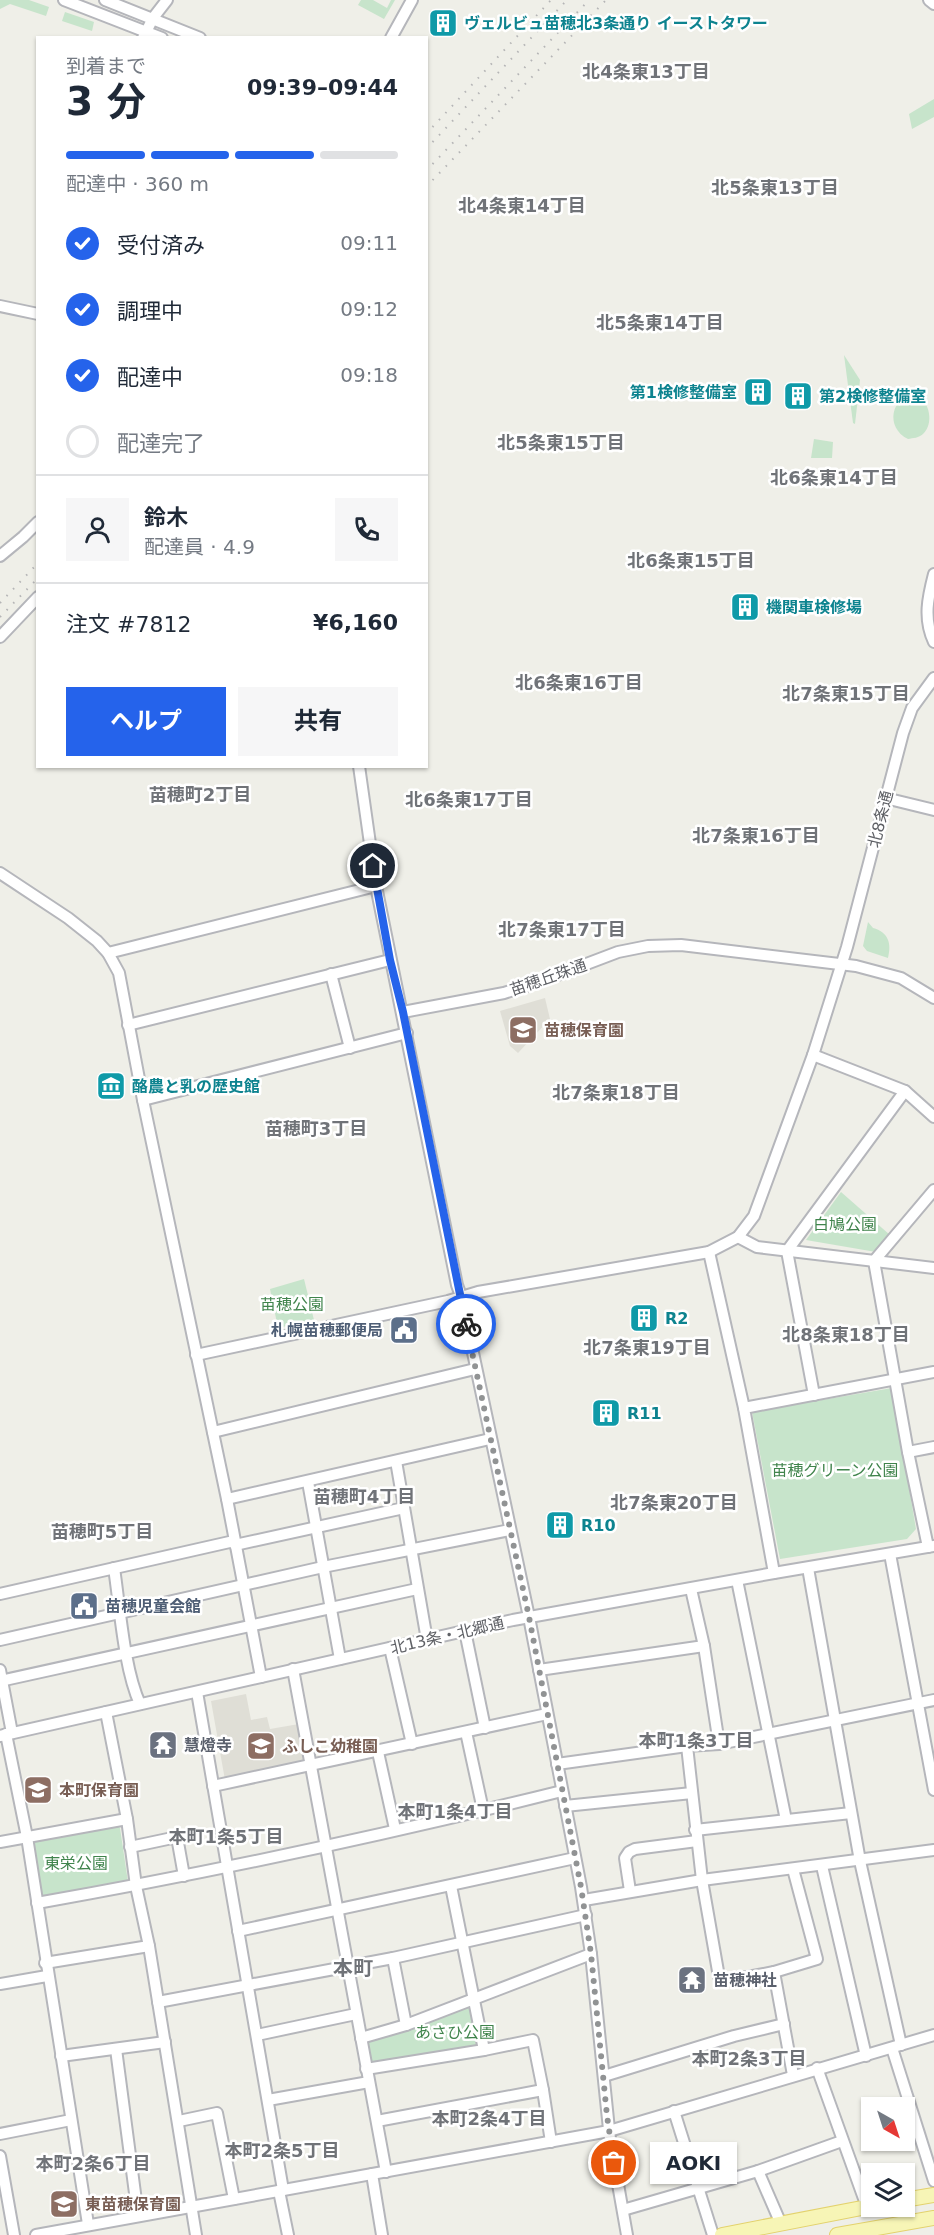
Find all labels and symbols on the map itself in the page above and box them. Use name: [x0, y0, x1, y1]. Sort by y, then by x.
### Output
building icon: ヴェルビュ苗穂北3条通り イーストタワー: [427, 7, 459, 39]
place label: ヴェルビュ苗穂北3条通り イーストタワー: [464, 14, 768, 33]
district label: 北4条東13丁目: [582, 61, 710, 82]
district label: 北5条東13丁目: [711, 177, 839, 198]
district label: 北4条東14丁目: [458, 195, 586, 216]
district label: 北5条東14丁目: [596, 312, 724, 333]
building icon: 第1検修整備室: [742, 376, 774, 408]
building icon: 第2検修整備室: [782, 380, 814, 412]
place label: 第1検修整備室: [630, 383, 737, 402]
place label: 第2検修整備室: [819, 387, 926, 406]
district label: 北5条東15丁目: [497, 432, 625, 453]
district label: 北6条東14丁目: [770, 467, 898, 488]
district label: 北6条東15丁目: [627, 550, 755, 571]
building icon: 機関車検修場: [729, 591, 761, 623]
place label: 機関車検修場: [766, 598, 862, 617]
district label: 北6条東16丁目: [515, 672, 643, 693]
district label: 北7条東15丁目: [782, 683, 910, 704]
district label: 苗穂町2丁目: [149, 784, 251, 805]
district label: 北6条東17丁目: [405, 789, 533, 810]
street label: 北8条通: [864, 789, 897, 850]
district label: 北7条東16丁目: [692, 825, 820, 846]
pin: [347, 840, 398, 891]
district label: 北7条東17丁目: [498, 919, 626, 940]
street label: 苗穂丘珠通: [507, 955, 589, 999]
school or university icon: 苗穂保育園: [507, 1014, 539, 1046]
place label: 苗穂保育園: [544, 1021, 624, 1040]
museum icon: 酪農と乳の歴史館: [95, 1070, 127, 1102]
place label: 酪農と乳の歴史館: [132, 1077, 260, 1096]
district label: 北7条東18丁目: [552, 1082, 680, 1103]
district label: 苗穂町3丁目: [265, 1118, 367, 1139]
park label: 白鳩公園: [813, 1215, 877, 1234]
courier: [436, 1294, 496, 1354]
park label: 苗穂公園: [260, 1295, 324, 1314]
building icon: R2: [628, 1302, 660, 1334]
place label: R2: [665, 1309, 688, 1328]
public building icon: 札幌苗穂郵便局: [388, 1314, 420, 1346]
place label: 札幌苗穂郵便局: [271, 1321, 383, 1340]
district label: 北8条東18丁目: [782, 1324, 910, 1345]
district label: 北7条東19丁目: [583, 1337, 711, 1358]
building icon: R11: [590, 1397, 622, 1429]
place label: R11: [627, 1404, 662, 1423]
park label: 苗穂グリーン公園: [771, 1461, 899, 1480]
district label: 苗穂町4丁目: [313, 1486, 415, 1507]
district label: 北7条東20丁目: [610, 1492, 738, 1513]
building icon: R10: [544, 1509, 576, 1541]
place label: R10: [581, 1516, 616, 1535]
district label: 苗穂町5丁目: [51, 1521, 153, 1542]
public building icon: 苗穂児童会館: [68, 1590, 100, 1622]
place label: 苗穂児童会館: [105, 1597, 201, 1616]
street label: 北13条・北郷通: [388, 1613, 506, 1658]
temple icon: 慧燈寺: [147, 1729, 179, 1761]
school or university icon: ふしこ幼稚園: [245, 1730, 277, 1762]
district label: 本町1条3丁目: [638, 1730, 754, 1751]
place label: 慧燈寺: [184, 1736, 232, 1755]
place label: ふしこ幼稚園: [282, 1737, 378, 1756]
school or university icon: 本町保育園: [22, 1774, 54, 1806]
place label: 本町保育園: [59, 1781, 139, 1800]
district label: 本町1条4丁目: [397, 1801, 513, 1822]
district label: 本町1条5丁目: [168, 1826, 284, 1847]
park label: 東栄公園: [44, 1854, 108, 1873]
district label: 本町: [333, 1956, 373, 1980]
temple icon: 苗穂神社: [676, 1964, 708, 1996]
place label: 苗穂神社: [713, 1971, 777, 1990]
park label: あさひ公園: [415, 2023, 495, 2042]
district label: 本町2条3丁目: [691, 2048, 807, 2069]
north arrow: [861, 2097, 915, 2151]
district label: 本町2条4丁目: [431, 2108, 547, 2129]
pin: [588, 2137, 639, 2188]
district label: 本町2条5丁目: [224, 2140, 340, 2161]
callout: AOKI: [650, 2142, 737, 2184]
district label: 本町2条6丁目: [35, 2153, 151, 2174]
school or university icon: 東苗穂保育園: [48, 2188, 80, 2220]
place label: 東苗穂保育園: [85, 2195, 181, 2214]

